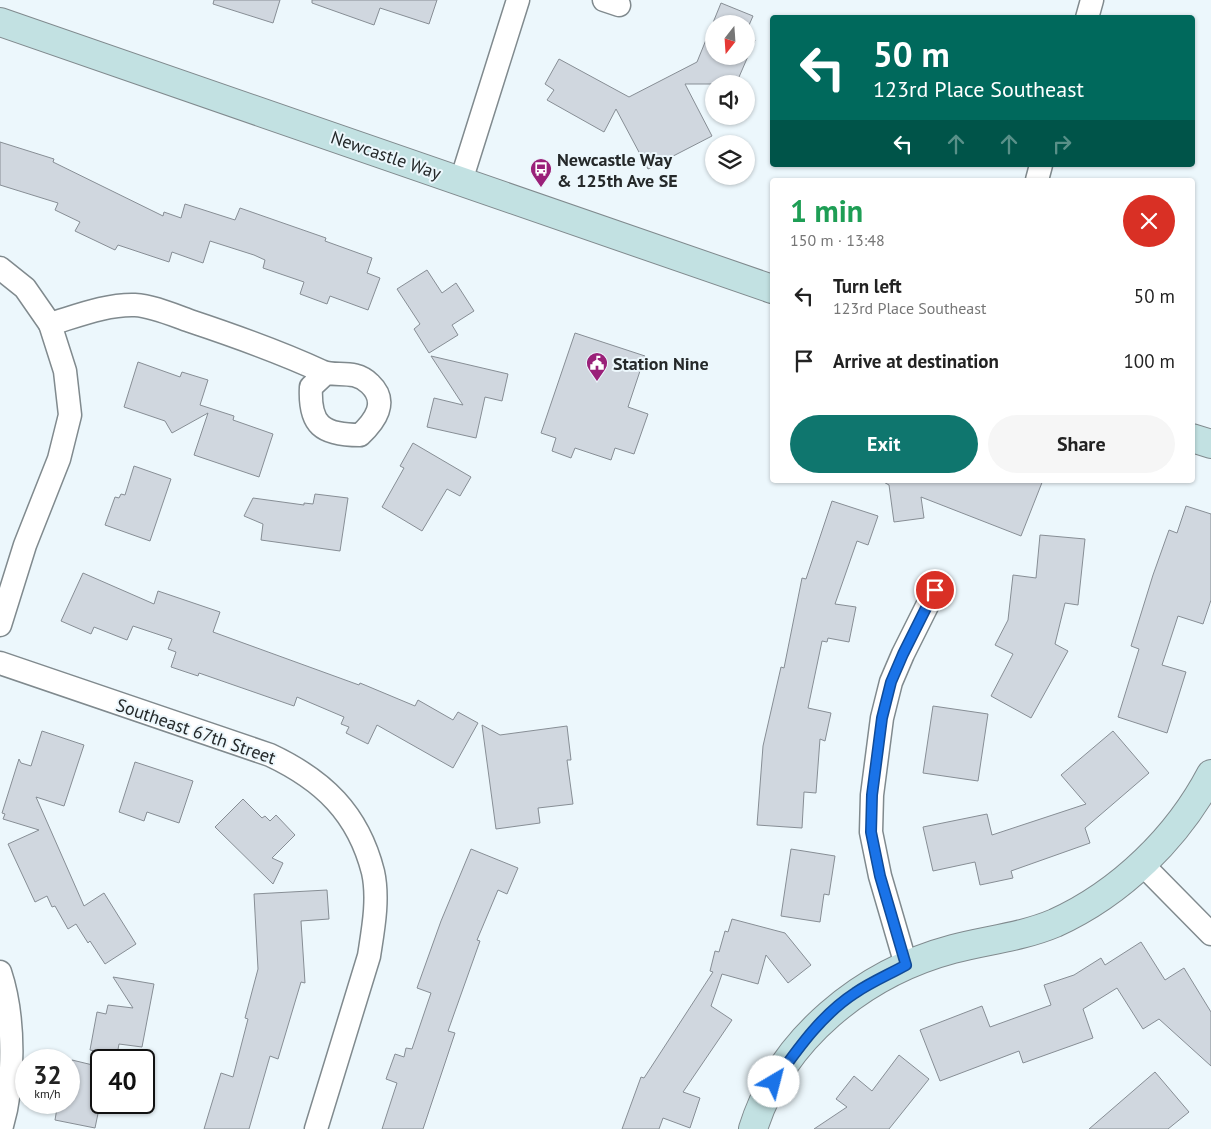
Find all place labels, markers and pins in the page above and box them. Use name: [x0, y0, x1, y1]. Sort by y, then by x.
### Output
place label: Newcastle Way & 125th Ave SE: [557, 148, 678, 192]
bus stop icon: Newcastle Way & 125th Ave SE: [529, 157, 553, 188]
public building icon: Station Nine: [585, 351, 609, 382]
place label: Station Nine: [613, 352, 709, 375]
pin: [914, 569, 956, 611]

